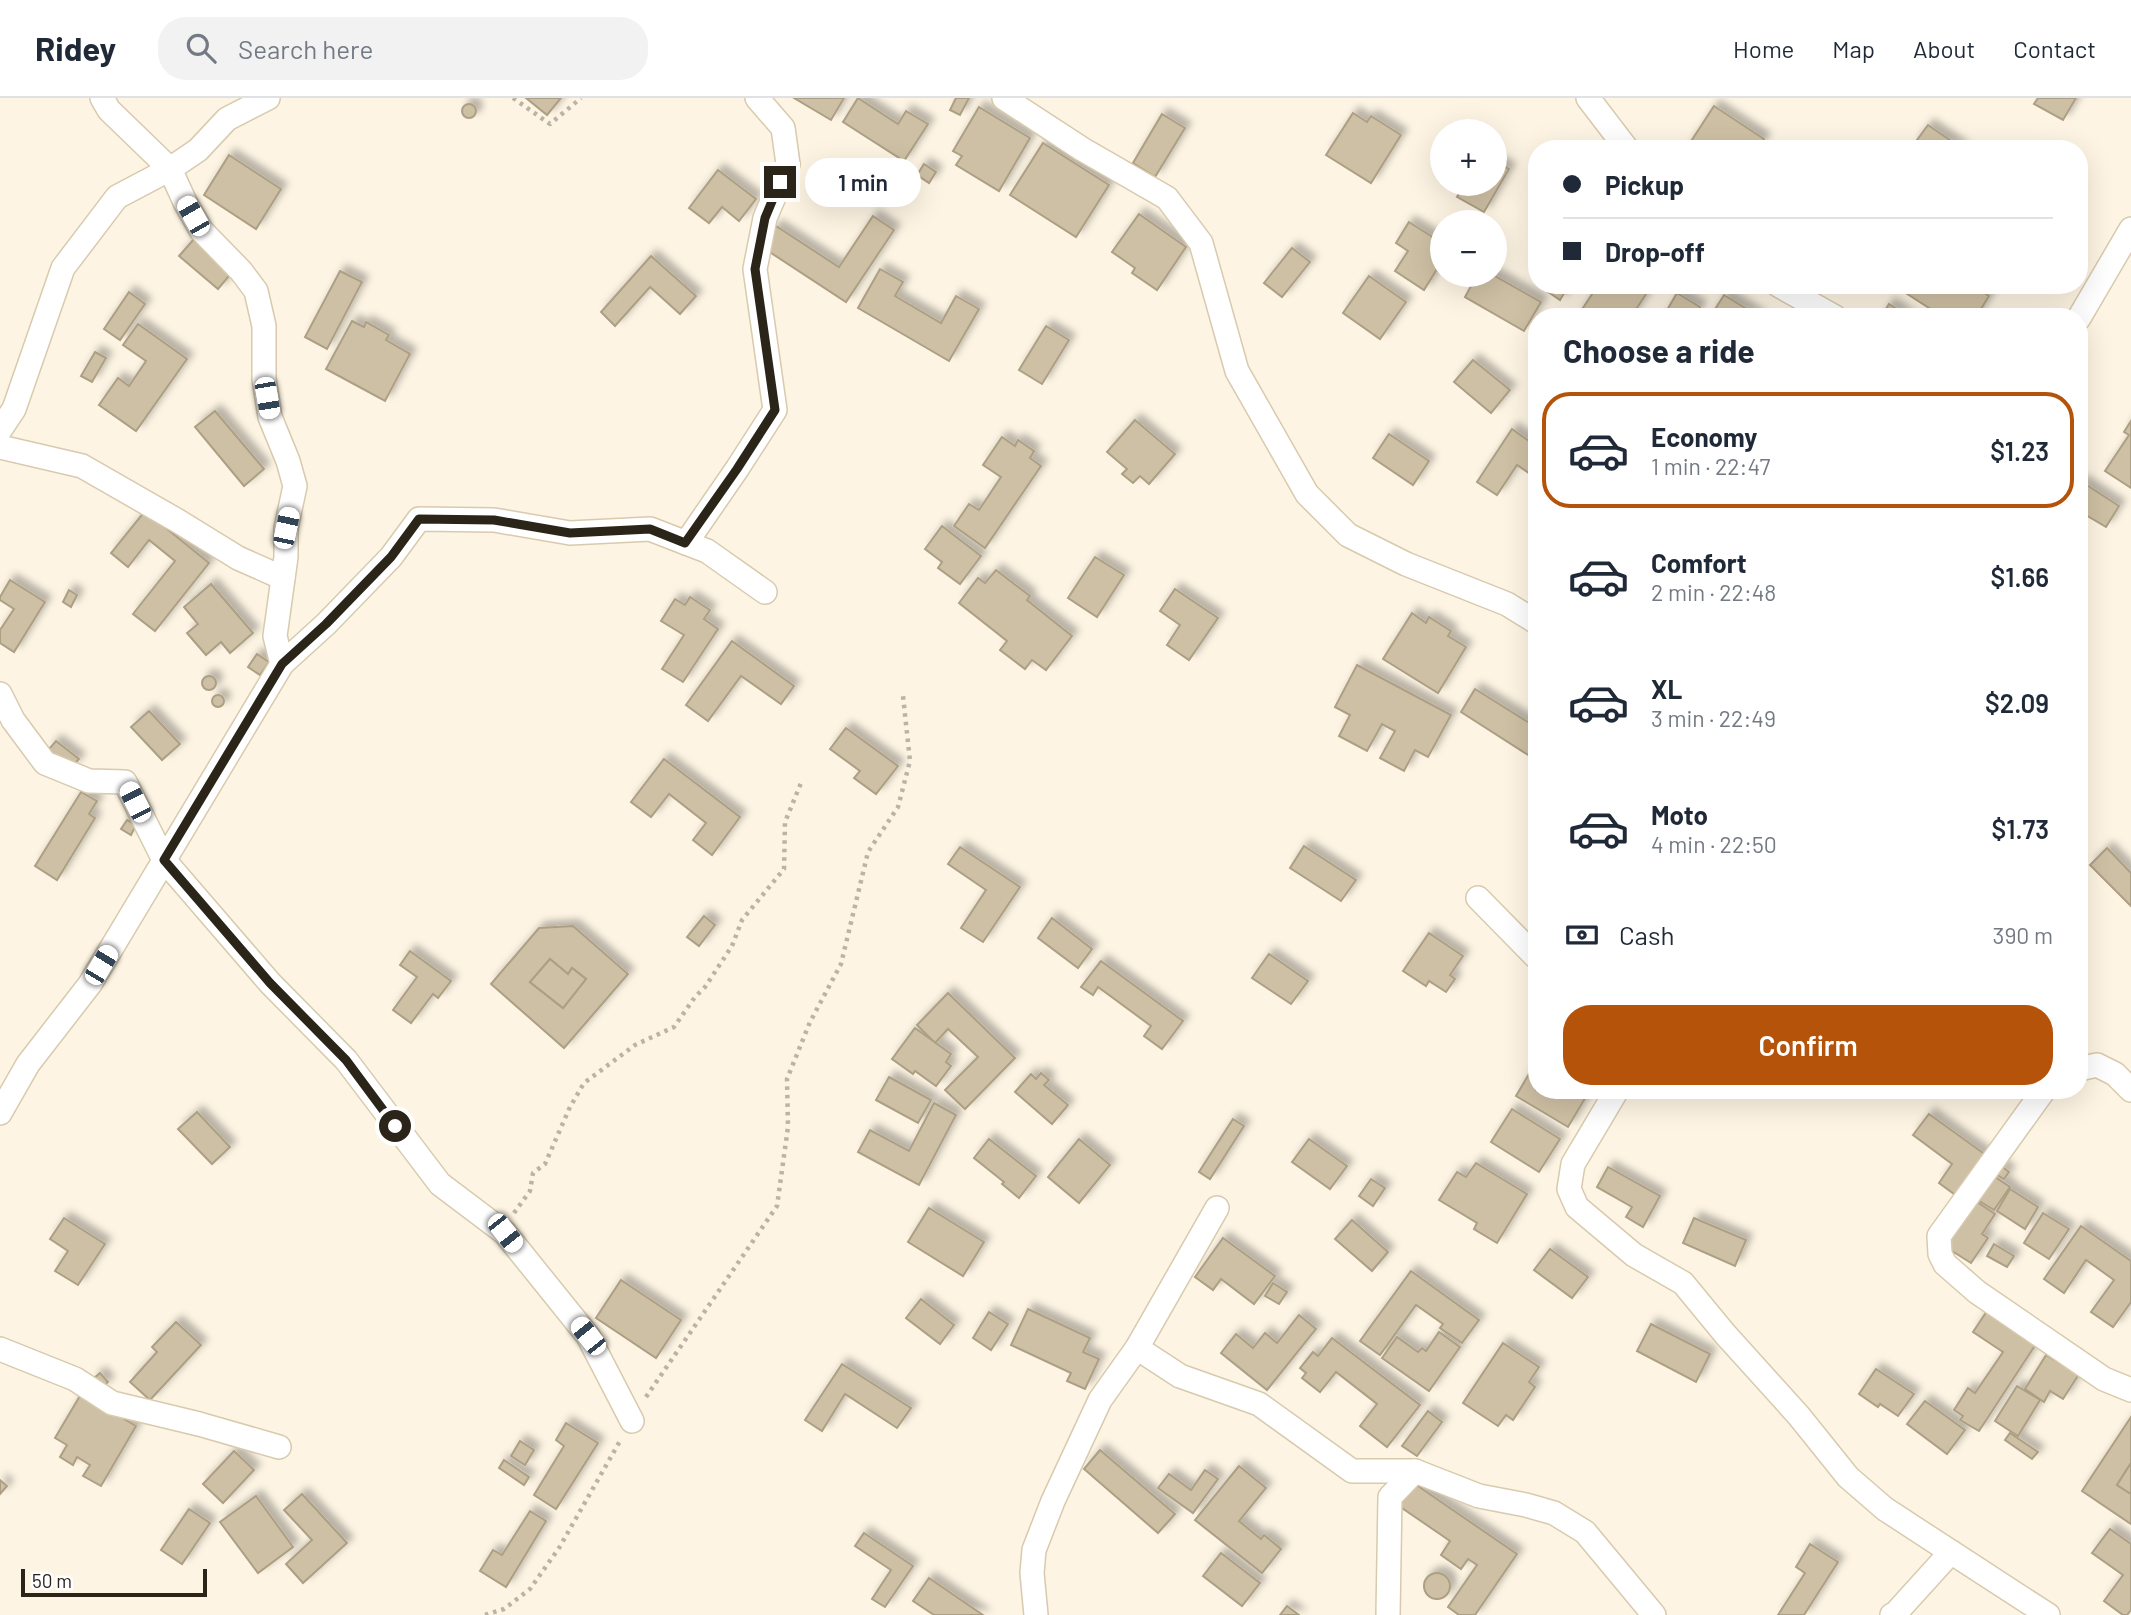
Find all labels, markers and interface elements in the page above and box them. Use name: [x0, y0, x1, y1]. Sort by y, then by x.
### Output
search box: [158, 17, 648, 80]
text: Ridey: [35, 28, 116, 68]
icon: search: [182, 29, 220, 67]
text: Search here: [238, 33, 373, 64]
text: Home: [1733, 34, 1794, 63]
text: Map: [1832, 34, 1875, 63]
text: About: [1913, 34, 1975, 63]
text: Contact: [2013, 34, 2096, 63]
map controls: [1430, 119, 1507, 287]
button: +: [1430, 119, 1507, 196]
callout: 1 min: [804, 158, 920, 206]
route end: [764, 166, 796, 198]
text: 1 min: [838, 168, 888, 196]
text: Pickup: [1605, 169, 1684, 200]
car: [174, 193, 213, 239]
button: −: [1430, 210, 1507, 287]
text: Drop-off: [1605, 236, 1705, 267]
text: Choose a ride: [1563, 331, 1755, 369]
car: [254, 375, 281, 421]
icon: car: [1567, 419, 1630, 482]
text: Economy: [1651, 421, 1757, 452]
text: $1.23: [1990, 435, 2049, 466]
text: 1 min · 22:47: [1651, 452, 1770, 480]
car: [272, 505, 301, 551]
icon: car: [1567, 545, 1630, 608]
text: Comfort: [1651, 547, 1747, 578]
text: $1.66: [1990, 561, 2049, 592]
text: 2 min · 22:48: [1651, 578, 1776, 606]
icon: car: [1567, 671, 1630, 734]
text: XL: [1651, 673, 1682, 704]
text: $2.09: [1985, 687, 2049, 718]
text: 3 min · 22:49: [1651, 704, 1776, 732]
car: [117, 779, 154, 825]
icon: car: [1567, 797, 1630, 860]
text: Moto: [1651, 799, 1708, 830]
text: $1.73: [1991, 813, 2049, 844]
text: 4 min · 22:50: [1651, 830, 1777, 858]
icon: cash: [1563, 916, 1601, 954]
text: Cash: [1619, 919, 1674, 950]
text: 390 m: [1993, 921, 2053, 949]
car: [82, 942, 121, 988]
button: Confirm: [1563, 1005, 2053, 1085]
route start: [379, 1110, 411, 1142]
car: [484, 1210, 527, 1256]
car: [567, 1313, 610, 1359]
scale bar: [21, 1566, 206, 1598]
text: 50 m: [32, 1569, 72, 1592]

